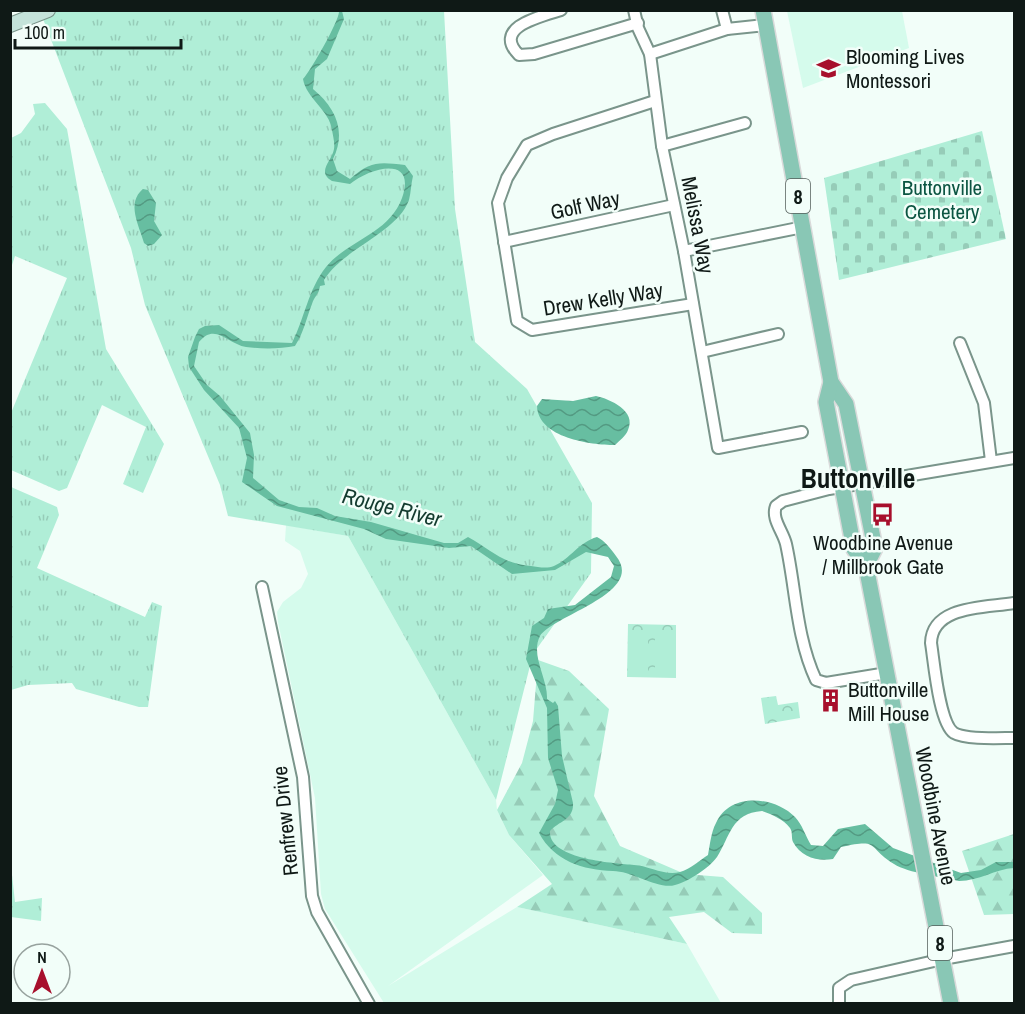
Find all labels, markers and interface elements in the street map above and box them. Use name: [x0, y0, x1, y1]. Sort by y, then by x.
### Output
scale bar: [15, 12, 182, 50]
text: 100 m: [24, 20, 65, 45]
place label: Blooming Lives Montessori: [846, 42, 965, 95]
school or university icon: Blooming Lives Montessori: [815, 55, 841, 81]
park label: Buttonville Cemetery: [902, 173, 982, 226]
street label: Melissa Way: [674, 174, 722, 276]
road number: 8: [786, 179, 810, 213]
street label: Golf Way: [548, 183, 623, 226]
street label: Drew Kelly Way: [541, 275, 665, 323]
district label: Buttonville: [801, 460, 915, 496]
water label: Rouge River: [339, 480, 446, 534]
bus stop icon: Woodbine Avenue / Millbrook Gate: [870, 501, 896, 527]
place label: Woodbine Avenue / Millbrook Gate: [813, 528, 953, 581]
place label: Buttonville Mill House: [848, 675, 929, 728]
building icon: Buttonville Mill House: [817, 688, 843, 714]
street label: Woodbine Avenue: [908, 744, 964, 888]
street label: Renfrew Drive: [265, 765, 305, 877]
road number: 8: [928, 926, 952, 960]
north arrow: [12, 942, 72, 1002]
text: N: [37, 946, 47, 968]

